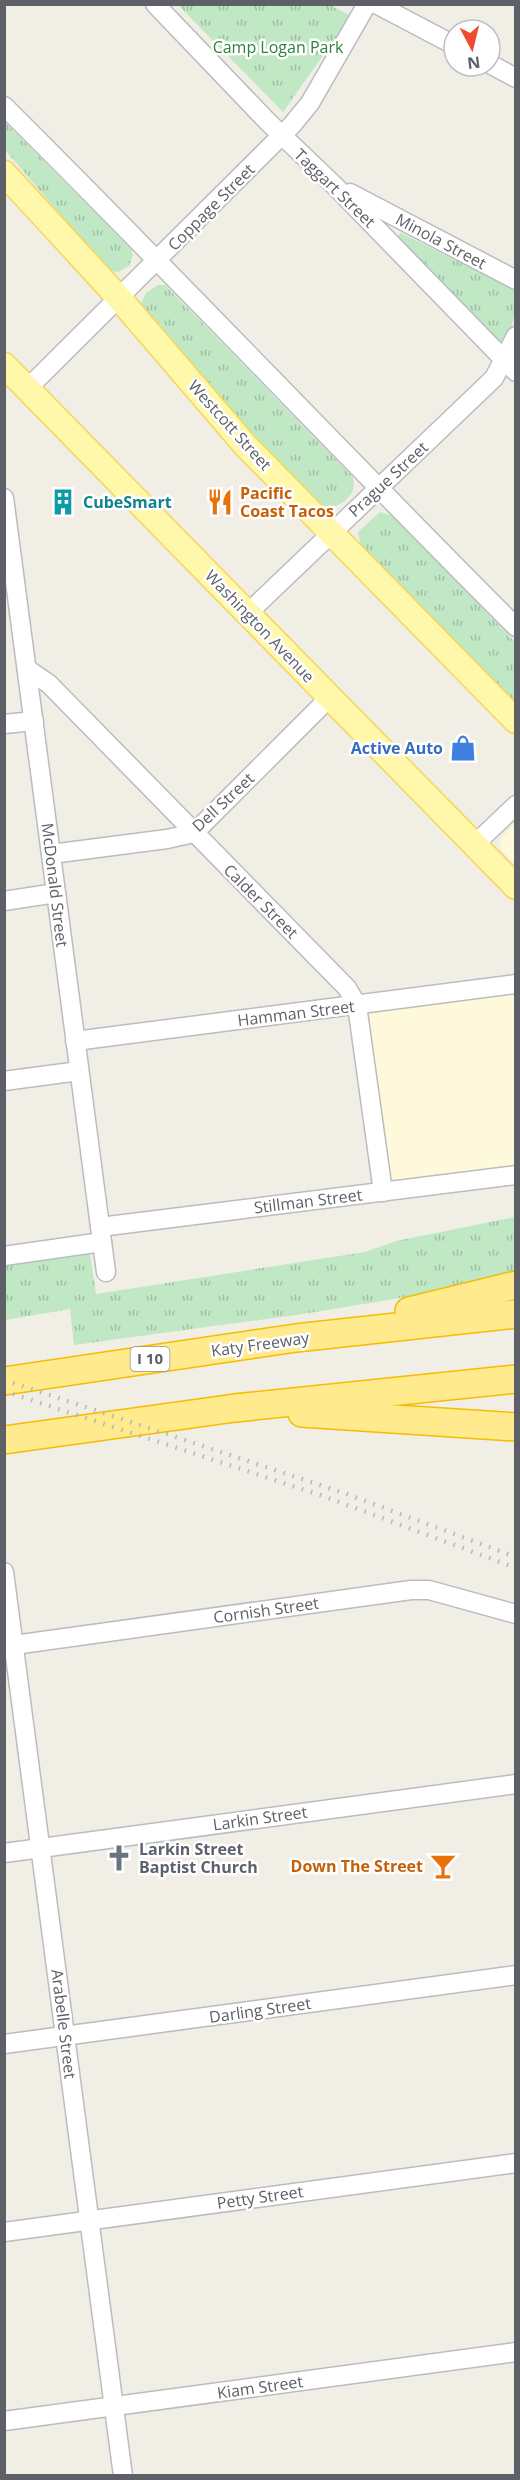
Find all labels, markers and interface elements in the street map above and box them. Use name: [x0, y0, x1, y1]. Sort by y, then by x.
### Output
north arrow: [442, 18, 502, 78]
park label: Camp Logan Park: [213, 36, 344, 58]
text: N: [466, 51, 482, 75]
street label: Taggart Street: [290, 144, 381, 233]
street label: Coppage Street: [163, 158, 260, 255]
street label: Minola Street: [392, 208, 490, 274]
street label: Westcott Street: [183, 375, 277, 475]
street label: Prague Street: [343, 436, 433, 522]
place label: Pacific Coast Tacos: [240, 482, 334, 522]
building icon: CubeSmart: [48, 487, 78, 517]
restaurant icon: Pacific Coast Tacos: [205, 487, 235, 517]
place label: CubeSmart: [83, 491, 172, 513]
street label: Washington Avenue: [200, 565, 320, 687]
shop icon: Active Auto: [448, 733, 478, 763]
place label: Active Auto: [351, 737, 443, 759]
street label: Dell Street: [187, 767, 259, 836]
street label: McDonald Street: [36, 822, 74, 948]
street label: Calder Street: [219, 859, 303, 943]
street label: Hamman Street: [236, 995, 356, 1031]
street label: Stillman Street: [253, 1183, 364, 1219]
street label: Katy Freeway: [210, 1326, 311, 1362]
road number: I 10: [130, 1347, 170, 1371]
street label: Cornish Street: [212, 1592, 320, 1628]
street label: Larkin Street: [211, 1800, 309, 1835]
place label: Larkin Street Baptist Church: [139, 1838, 258, 1878]
church icon: Larkin Street Baptist Church: [104, 1843, 134, 1873]
bar icon: Down The Street: [428, 1851, 458, 1881]
place label: Down The Street: [291, 1855, 423, 1877]
street label: Arabelle Street: [46, 1968, 82, 2080]
street label: Darling Street: [208, 1992, 313, 2028]
street label: Petty Street: [215, 2180, 305, 2214]
street label: Kiam Street: [216, 2370, 305, 2404]

